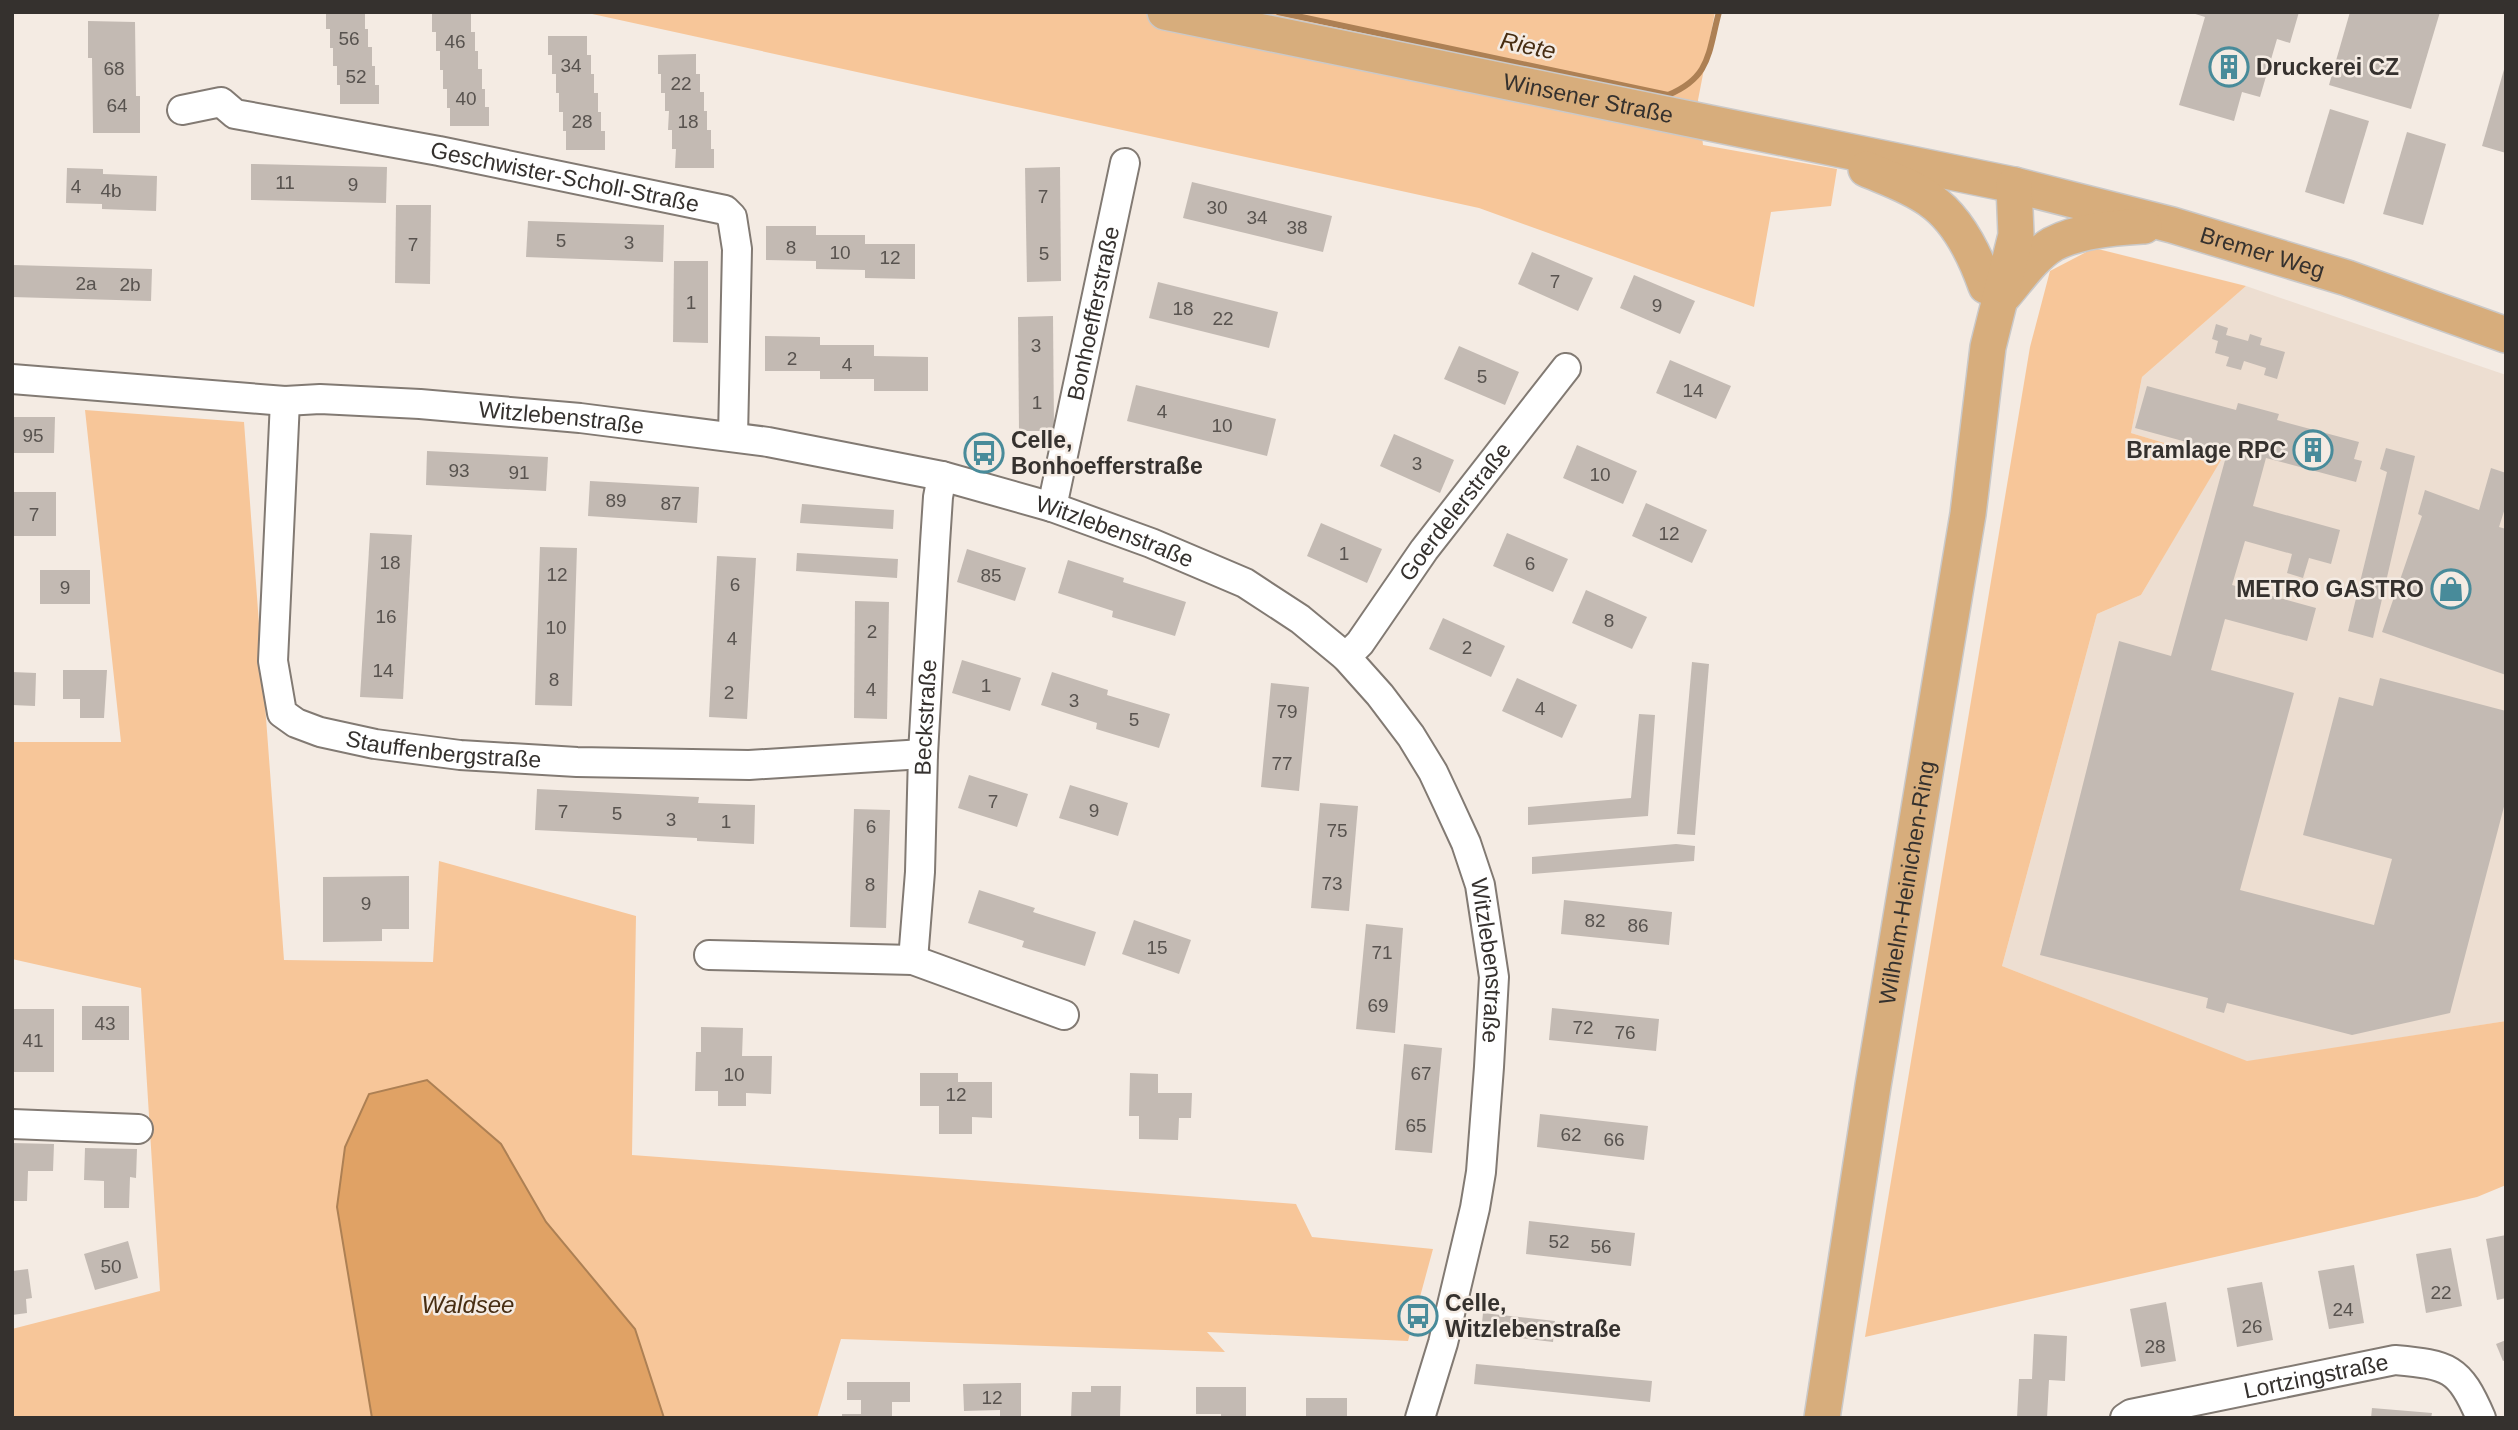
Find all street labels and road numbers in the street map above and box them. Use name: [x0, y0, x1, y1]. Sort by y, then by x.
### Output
street label: Winsener Straße: [1501, 68, 1675, 128]
street label: Geschwister-Scholl-Straße: [428, 137, 701, 217]
street label: Bremer Weg: [2197, 221, 2328, 284]
street label: Bonhoefferstraße: [1062, 224, 1124, 403]
street label: Witzlebenstraße: [477, 396, 646, 439]
street label: Goerdelerstraße: [1394, 437, 1516, 586]
street label: Witzlebenstraße: [1033, 490, 1198, 573]
street label: Beckstraße: [909, 659, 941, 776]
street label: Stauffenbergstraße: [343, 725, 542, 773]
street label: Wilhelm-Heinichen-Ring: [1874, 759, 1940, 1007]
street label: Witzlebenstraße: [1466, 876, 1507, 1044]
street label: Lortzingstraße: [2241, 1349, 2391, 1404]

